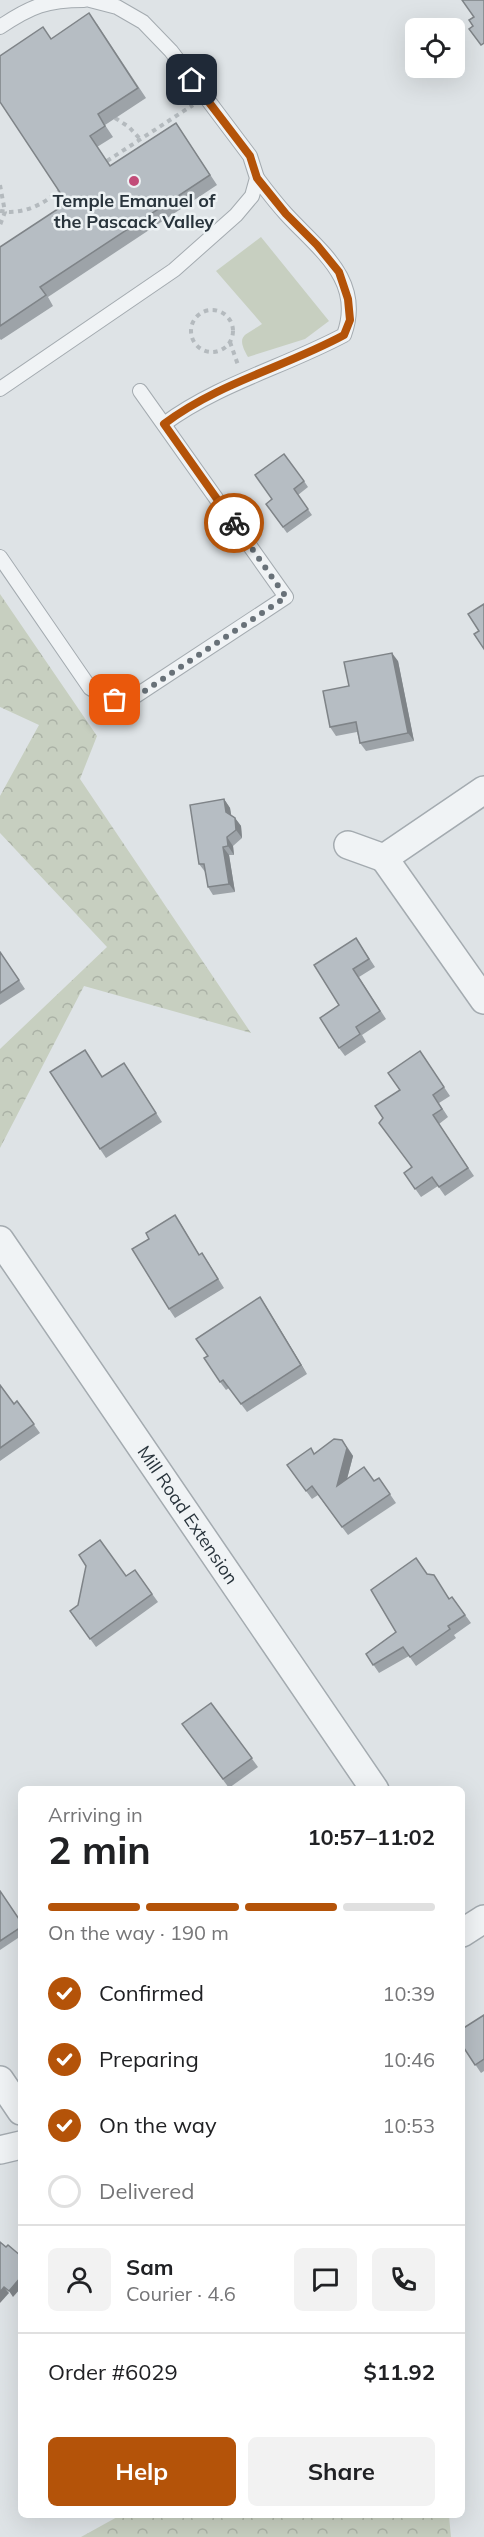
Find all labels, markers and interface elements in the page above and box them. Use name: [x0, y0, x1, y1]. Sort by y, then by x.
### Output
map controls: [405, 18, 465, 78]
button: locate: [405, 18, 465, 78]
pin: [166, 54, 217, 105]
icon: home: [175, 63, 208, 96]
marker: Temple Emanuel of the Pascack Valley: [127, 174, 141, 188]
place label: Temple Emanuel of the Pascack Valley: [53, 189, 216, 233]
courier: [204, 493, 264, 553]
icon: bike: [218, 507, 251, 540]
pin: [89, 674, 140, 725]
icon: bag: [98, 683, 131, 716]
street label: Mill Road Extension: [133, 1441, 243, 1589]
text: Arriving in: [48, 1802, 143, 1827]
text: 10:57–11:02: [307, 1823, 435, 1851]
text: 2 min: [48, 1825, 151, 1874]
text: On the way · 190 m: [48, 1920, 229, 1945]
icon: check: [48, 1977, 81, 2010]
text: Confirmed: [99, 1979, 204, 2007]
text: 10:39: [382, 1981, 435, 2006]
icon: check: [48, 2043, 81, 2076]
text: Preparing: [99, 2045, 199, 2073]
text: 10:46: [382, 2047, 435, 2072]
icon: check: [48, 2109, 81, 2142]
text: On the way: [99, 2111, 217, 2139]
text: 10:53: [382, 2113, 435, 2138]
text: Delivered: [99, 2177, 194, 2205]
button: person: [48, 2248, 111, 2311]
button: chat: [294, 2248, 357, 2311]
button: phone: [372, 2248, 435, 2311]
text: Sam: [126, 2253, 174, 2281]
text: Courier · 4.6: [126, 2281, 236, 2306]
text: Order #6029: [48, 2358, 178, 2386]
text: $11.92: [364, 2358, 435, 2386]
button: Help: [48, 2437, 236, 2506]
button: Share: [248, 2437, 435, 2506]

